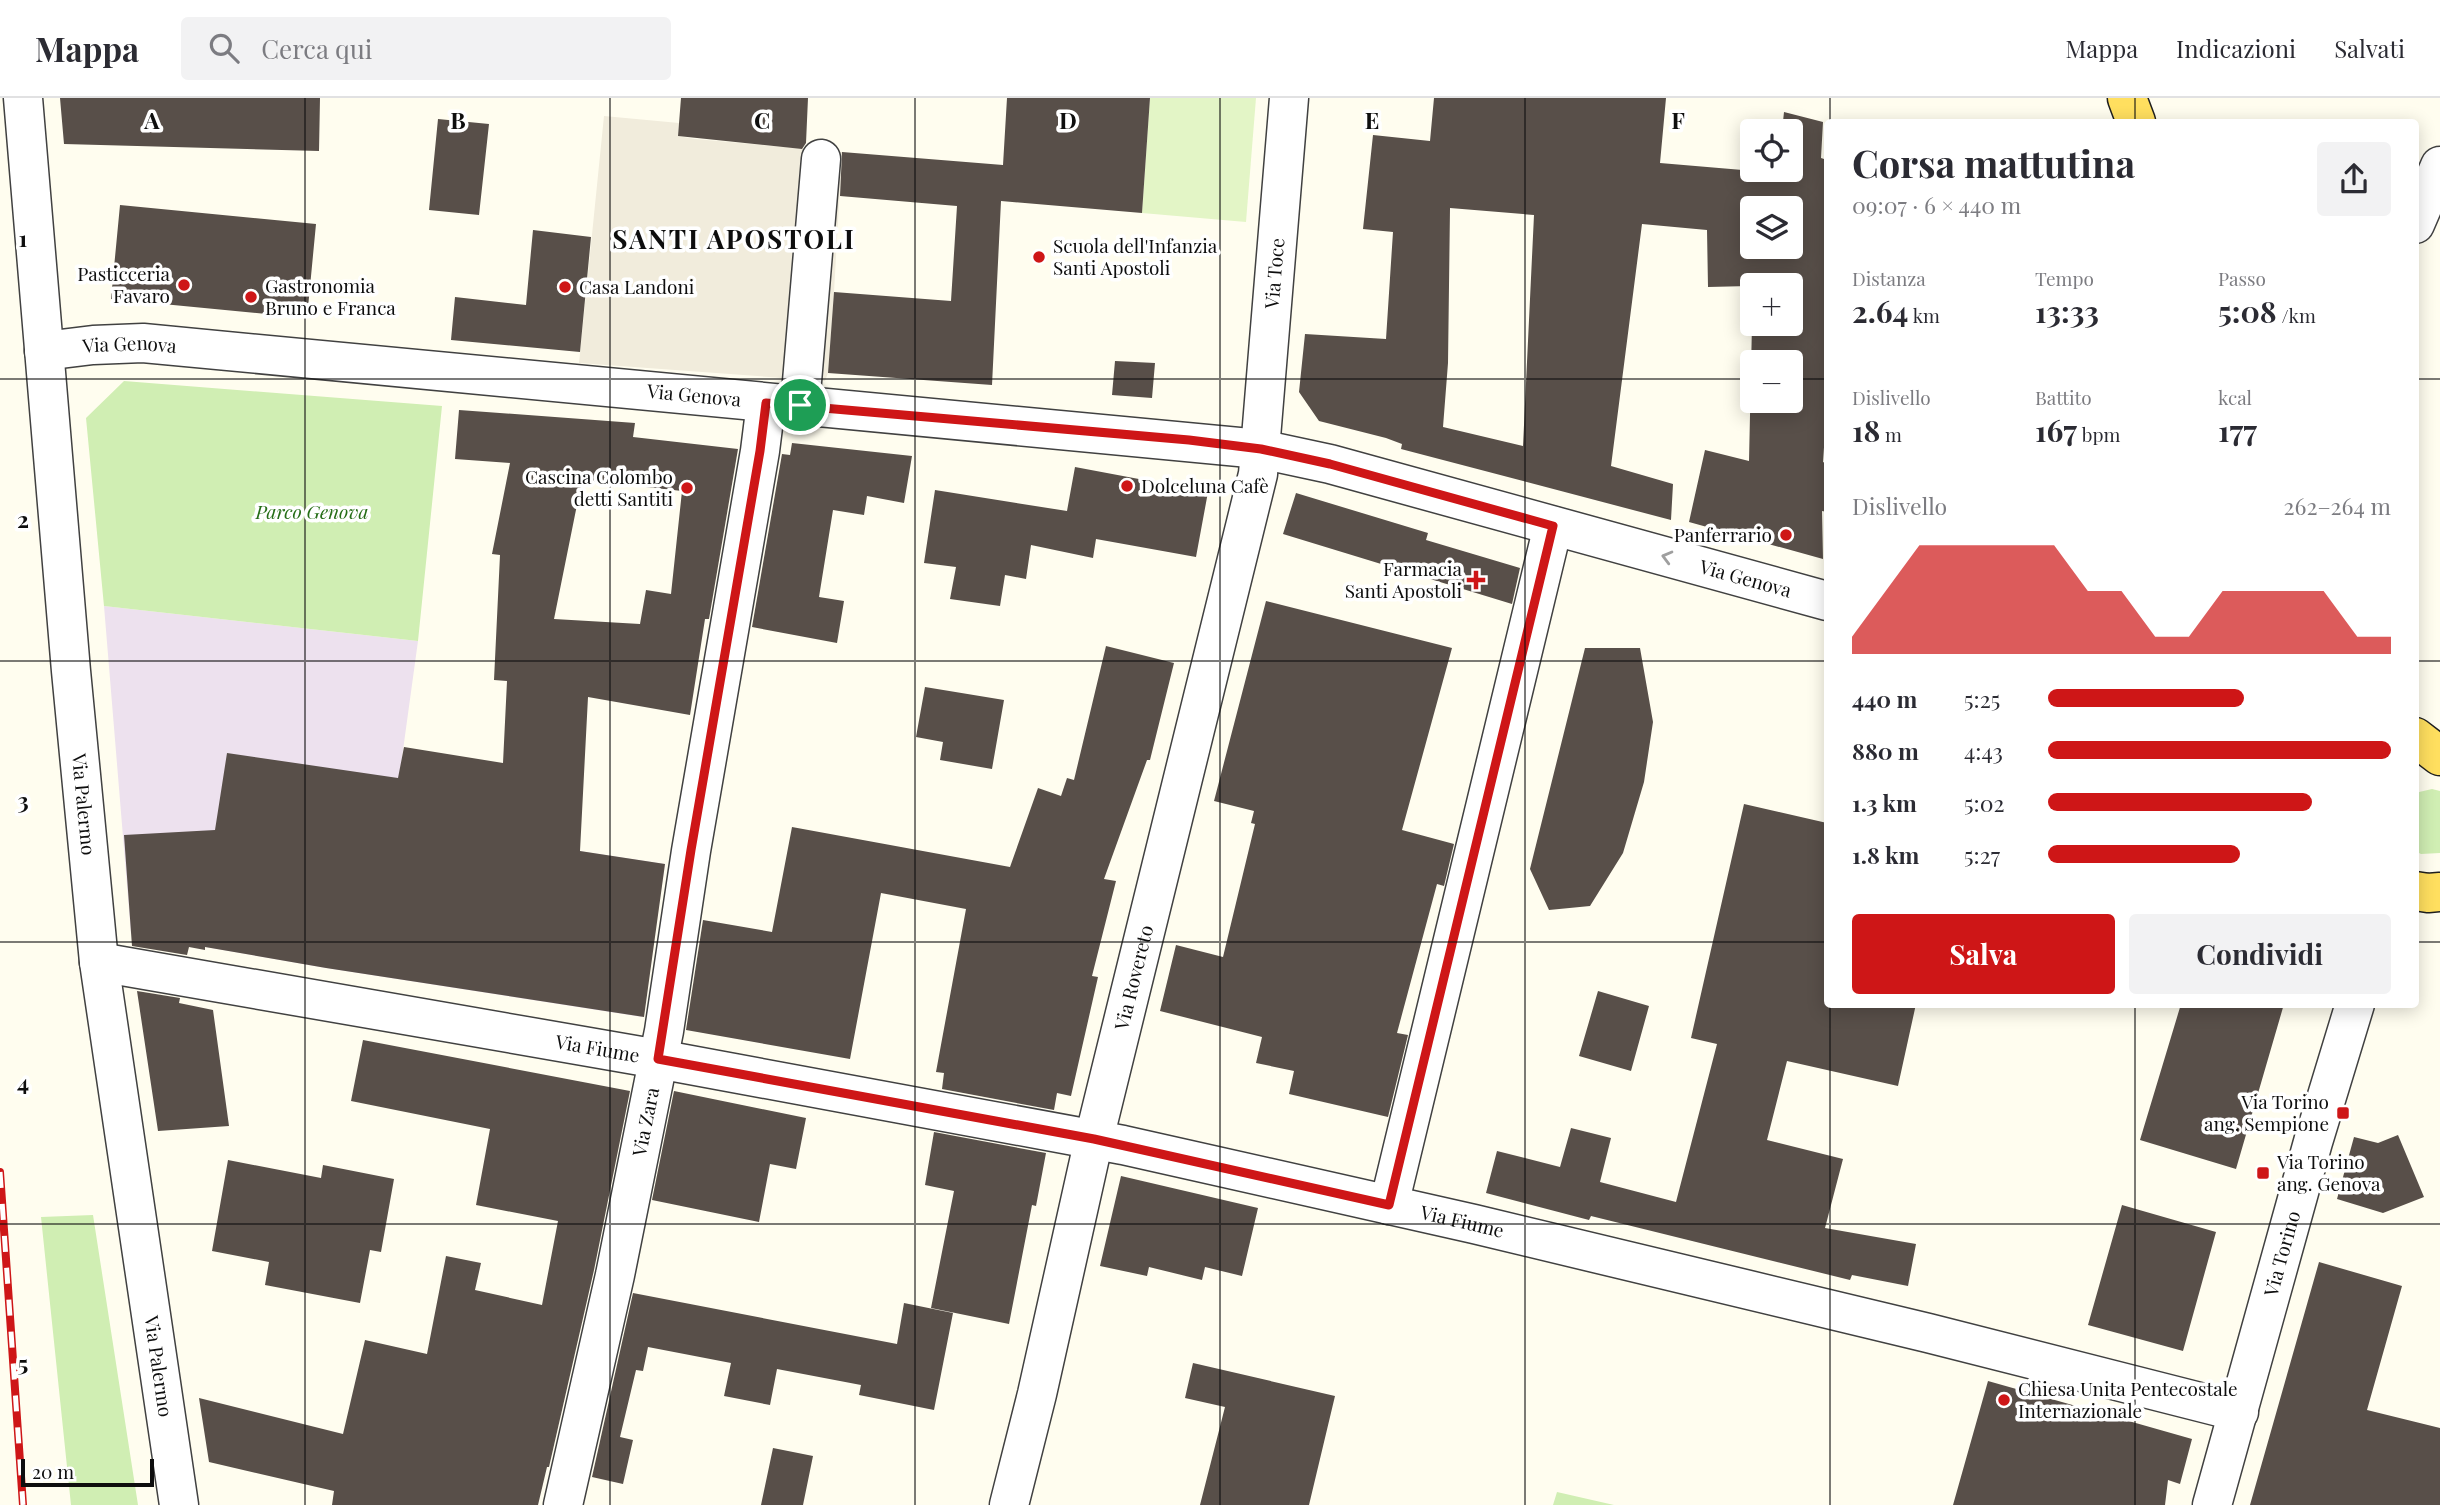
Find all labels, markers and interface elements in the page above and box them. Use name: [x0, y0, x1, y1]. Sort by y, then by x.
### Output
search box: [181, 17, 671, 80]
text: Mappa: [35, 26, 139, 70]
icon: search: [205, 29, 243, 67]
text: Cerca qui: [261, 31, 372, 66]
text: Mappa: [2066, 32, 2138, 64]
text: Indicazioni: [2176, 32, 2296, 64]
text: Salvati: [2334, 32, 2405, 64]
text: A: [143, 104, 160, 135]
text: B: [450, 104, 466, 135]
text: C: [754, 104, 770, 135]
text: D: [1059, 104, 1077, 135]
text: E: [1365, 104, 1379, 135]
text: F: [1671, 104, 1685, 135]
map controls: [1740, 119, 1803, 413]
button: locate: [1740, 119, 1803, 182]
text: Corsa mattutina: [1852, 137, 2135, 188]
button: share: [2317, 142, 2391, 216]
text: 09:07 · 6 × 440 m: [1852, 189, 2021, 220]
button: layers: [1740, 196, 1803, 259]
district label: SANTI APOSTOLI: [612, 221, 856, 256]
text: 1: [19, 222, 28, 253]
place label: Scuola dell'Infanzia Santi Apostoli: [1053, 232, 1218, 280]
street label: Via Toce: [1258, 237, 1289, 311]
marker: Scuola dell'Infanzia Santi Apostoli: [1031, 249, 1047, 265]
place label: Pasticceria Favaro: [77, 260, 171, 308]
text: Distanza: [1852, 265, 1926, 291]
text: Tempo: [2035, 265, 2094, 291]
text: Passo: [2218, 265, 2266, 291]
place label: Gastronomia Bruno e Franca: [265, 272, 396, 320]
place label: Casa Landoni: [579, 273, 695, 299]
button: +: [1740, 273, 1803, 336]
marker: Pasticceria Favaro: [176, 277, 192, 293]
marker: Casa Landoni: [557, 279, 573, 295]
marker: Gastronomia Bruno e Franca: [243, 289, 259, 305]
text: 2.64: [1852, 291, 1908, 331]
text: 13:33: [2035, 291, 2099, 331]
text: 5:08: [2218, 291, 2277, 331]
text: km: [1908, 302, 1940, 328]
text: /km: [2277, 302, 2316, 328]
street label: Via Genova: [80, 329, 178, 358]
button: −: [1740, 350, 1803, 413]
pin: [770, 375, 830, 435]
street label: Via Genova: [645, 377, 743, 412]
text: Dislivello: [1852, 384, 1931, 410]
text: Battito: [2035, 384, 2092, 410]
text: kcal: [2218, 384, 2252, 410]
icon: arrive: [781, 386, 819, 424]
text: 18: [1852, 410, 1880, 450]
text: 167: [2035, 410, 2077, 450]
text: 177: [2218, 410, 2257, 450]
text: m: [1880, 421, 1902, 447]
text: bpm: [2077, 421, 2120, 447]
place label: Cascina Colombo detti Santiti: [525, 463, 673, 511]
place label: Dolceluna Cafè: [1141, 472, 1269, 498]
marker: Dolceluna Cafè: [1119, 478, 1135, 494]
marker: Cascina Colombo detti Santiti: [679, 480, 695, 496]
text: Dislivello: [1852, 490, 1947, 521]
text: 262–264 m: [2284, 490, 2391, 521]
park label: Parco Genova: [255, 498, 368, 524]
text: 2: [17, 503, 29, 534]
place label: Panferrario: [1674, 521, 1772, 547]
marker: Panferrario: [1778, 527, 1794, 543]
one-way arrow: [1661, 551, 1673, 565]
street label: Via Genova: [1696, 552, 1795, 603]
place label: Farmacia Santi Apostoli: [1345, 555, 1463, 603]
marker: Farmacia Santi Apostoli: [1468, 572, 1484, 588]
text: 440 m: [1852, 683, 1917, 714]
text: 5:25: [1964, 683, 2000, 714]
text: 880 m: [1852, 735, 1919, 766]
text: 4:43: [1964, 735, 2003, 766]
street label: Via Palermo: [67, 751, 103, 856]
text: 3: [17, 784, 29, 815]
text: 1.3 km: [1852, 787, 1917, 818]
text: 5:02: [1964, 787, 2004, 818]
text: 1.8 km: [1852, 839, 1919, 870]
text: 5:27: [1964, 839, 2000, 870]
button: Salva: [1852, 914, 2115, 994]
button: Condividi: [2129, 914, 2391, 994]
street label: Via Rovereto: [1107, 922, 1158, 1033]
street label: Via Fiume: [553, 1027, 642, 1068]
text: 4: [17, 1066, 29, 1097]
street label: Via Zara: [625, 1084, 664, 1159]
place label: Via Torino ang. Sempione: [2204, 1088, 2329, 1136]
marker: Via Torino ang. Sempione: [2335, 1105, 2351, 1121]
place label: Via Torino ang. Genova: [2276, 1148, 2381, 1196]
marker: Via Torino ang. Genova: [2255, 1165, 2271, 1181]
street label: Via Fiume: [1417, 1198, 1507, 1243]
street label: Via Torino: [2256, 1208, 2305, 1300]
street label: Via Palermo: [139, 1313, 180, 1419]
text: 5: [18, 1347, 28, 1378]
place label: Chiesa Unita Pentecostale Internazionale: [2018, 1375, 2238, 1423]
marker: Chiesa Unita Pentecostale Internazionale: [1996, 1392, 2012, 1408]
scale bar: [21, 1456, 154, 1488]
text: 20 m: [32, 1458, 74, 1484]

